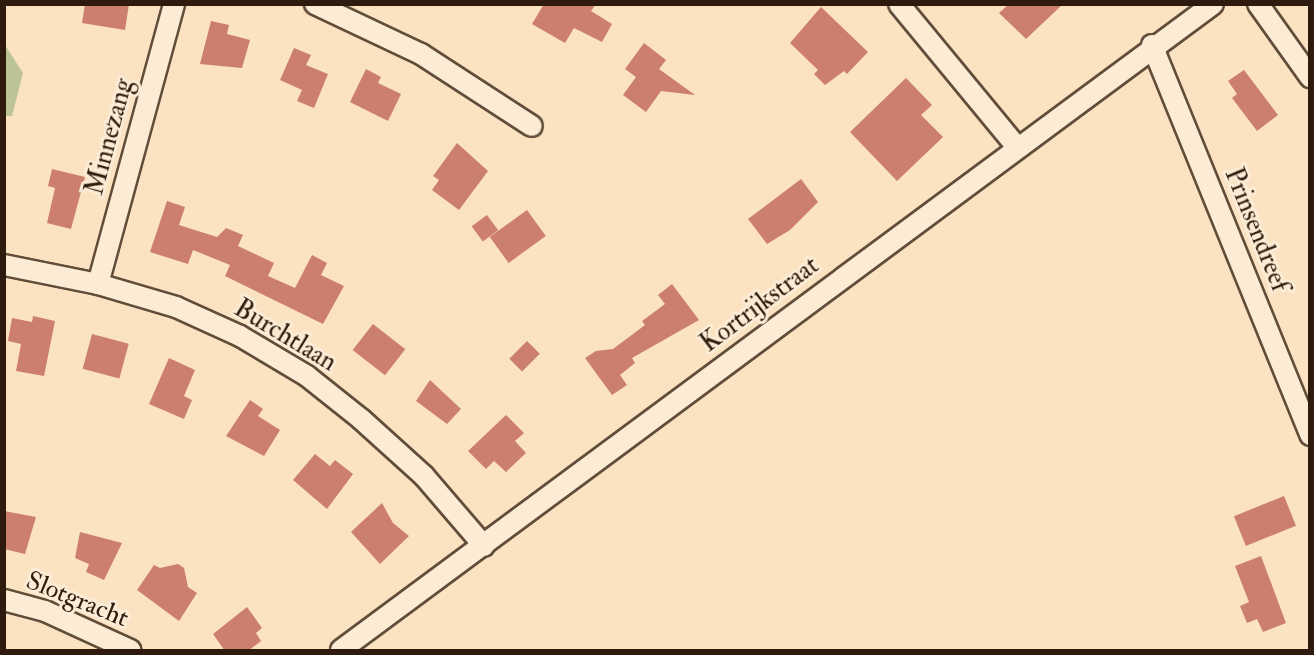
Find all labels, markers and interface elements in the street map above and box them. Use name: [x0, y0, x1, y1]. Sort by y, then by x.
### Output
street label: Minnezang: [80, 75, 140, 199]
street label: Prinsendreef: [1217, 164, 1295, 296]
street label: Kortrijkstraat: [695, 250, 825, 360]
street label: Burchtlaan: [228, 293, 342, 379]
street label: Slotgracht: [21, 565, 133, 635]

